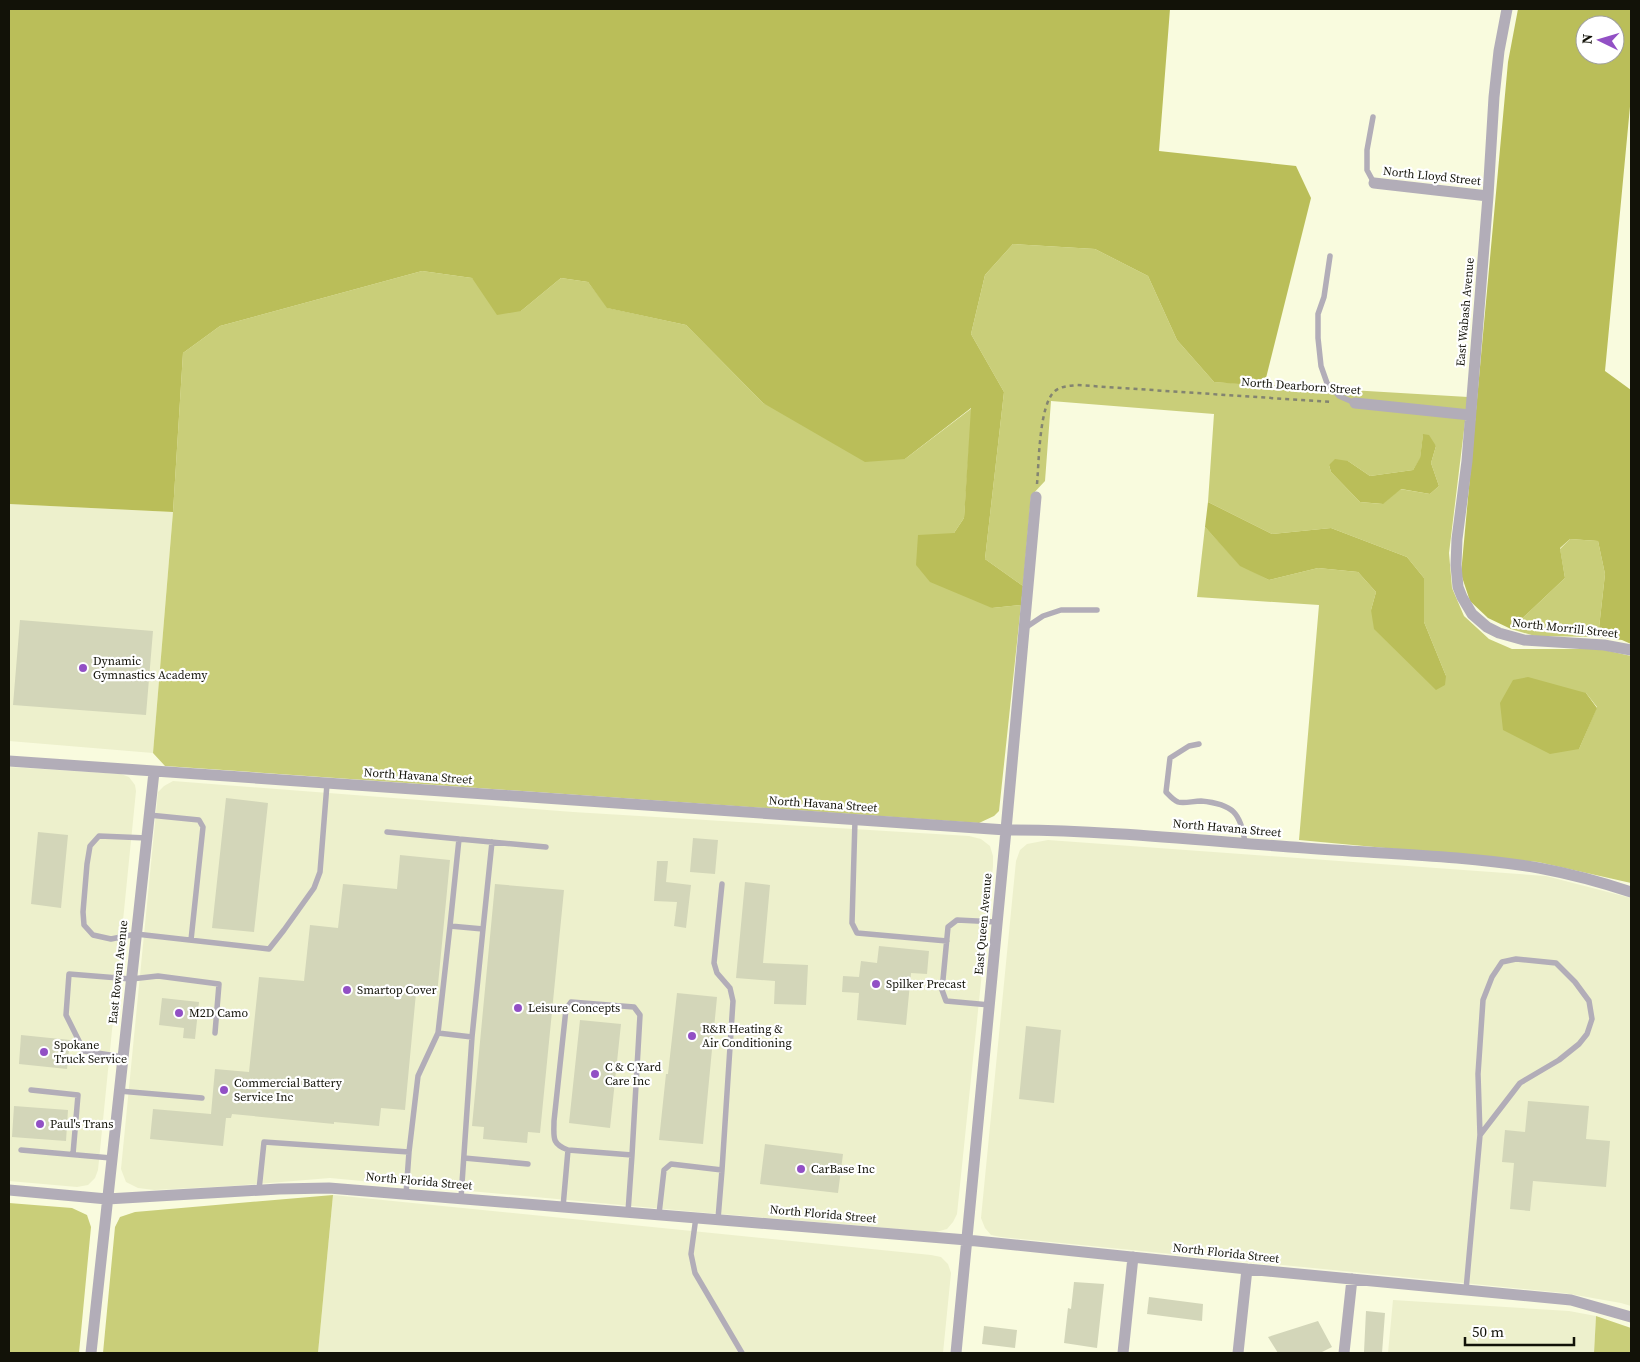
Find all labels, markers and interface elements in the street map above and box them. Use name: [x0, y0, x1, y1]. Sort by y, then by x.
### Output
north arrow: [1575, 15, 1625, 65]
text: N: [1577, 33, 1597, 45]
street label: North Lloyd Street: [1382, 163, 1482, 189]
street label: East Wabash Avenue: [1452, 257, 1478, 367]
street label: North Dearborn Street: [1241, 374, 1361, 398]
street label: North Morrill Street: [1511, 614, 1619, 642]
place label: Dynamic Gymnastics Academy: [93, 653, 208, 683]
marker: Dynamic Gymnastics Academy: [77, 662, 89, 674]
street label: North Havana Street: [363, 764, 473, 788]
street label: North Havana Street: [768, 792, 878, 816]
street label: North Havana Street: [1172, 815, 1282, 841]
street label: East Queen Avenue: [971, 872, 995, 976]
street label: East Rowan Avenue: [105, 919, 131, 1025]
place label: Spilker Precast: [886, 976, 966, 992]
marker: Spilker Precast: [870, 978, 882, 990]
place label: Smartop Cover: [357, 982, 437, 998]
marker: Smartop Cover: [341, 984, 353, 996]
place label: Leisure Concepts: [528, 1000, 620, 1016]
marker: Leisure Concepts: [512, 1002, 524, 1014]
place label: M2D Camo: [189, 1005, 249, 1021]
marker: M2D Camo: [173, 1007, 185, 1019]
place label: R&R Heating & Air Conditioning: [702, 1021, 792, 1051]
marker: R&R Heating & Air Conditioning: [686, 1030, 698, 1042]
place label: Spokane Truck Service: [54, 1037, 127, 1067]
marker: Spokane Truck Service: [38, 1046, 50, 1058]
place label: C & C Yard Care Inc: [605, 1059, 661, 1089]
marker: C & C Yard Care Inc: [589, 1068, 601, 1080]
place label: Commercial Battery Service Inc: [234, 1075, 343, 1105]
marker: Commercial Battery Service Inc: [218, 1084, 230, 1096]
place label: Paul's Trans: [50, 1116, 113, 1132]
marker: Paul's Trans: [34, 1118, 46, 1130]
place label: CarBase Inc: [811, 1161, 875, 1177]
marker: CarBase Inc: [795, 1163, 807, 1175]
street label: North Florida Street: [365, 1168, 473, 1194]
street label: North Florida Street: [769, 1201, 877, 1227]
street label: North Florida Street: [1172, 1239, 1280, 1267]
scale bar: [1465, 1314, 1574, 1346]
text: 50 m: [1472, 1321, 1504, 1342]

